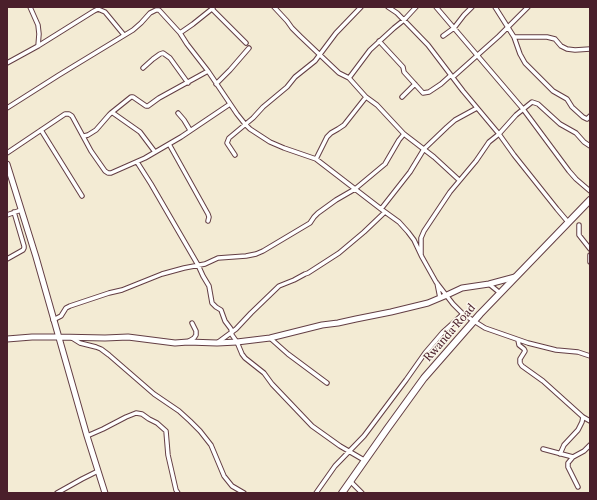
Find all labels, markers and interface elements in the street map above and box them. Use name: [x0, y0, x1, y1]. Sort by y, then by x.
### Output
street label: Rwanda Road: [421, 302, 479, 364]

